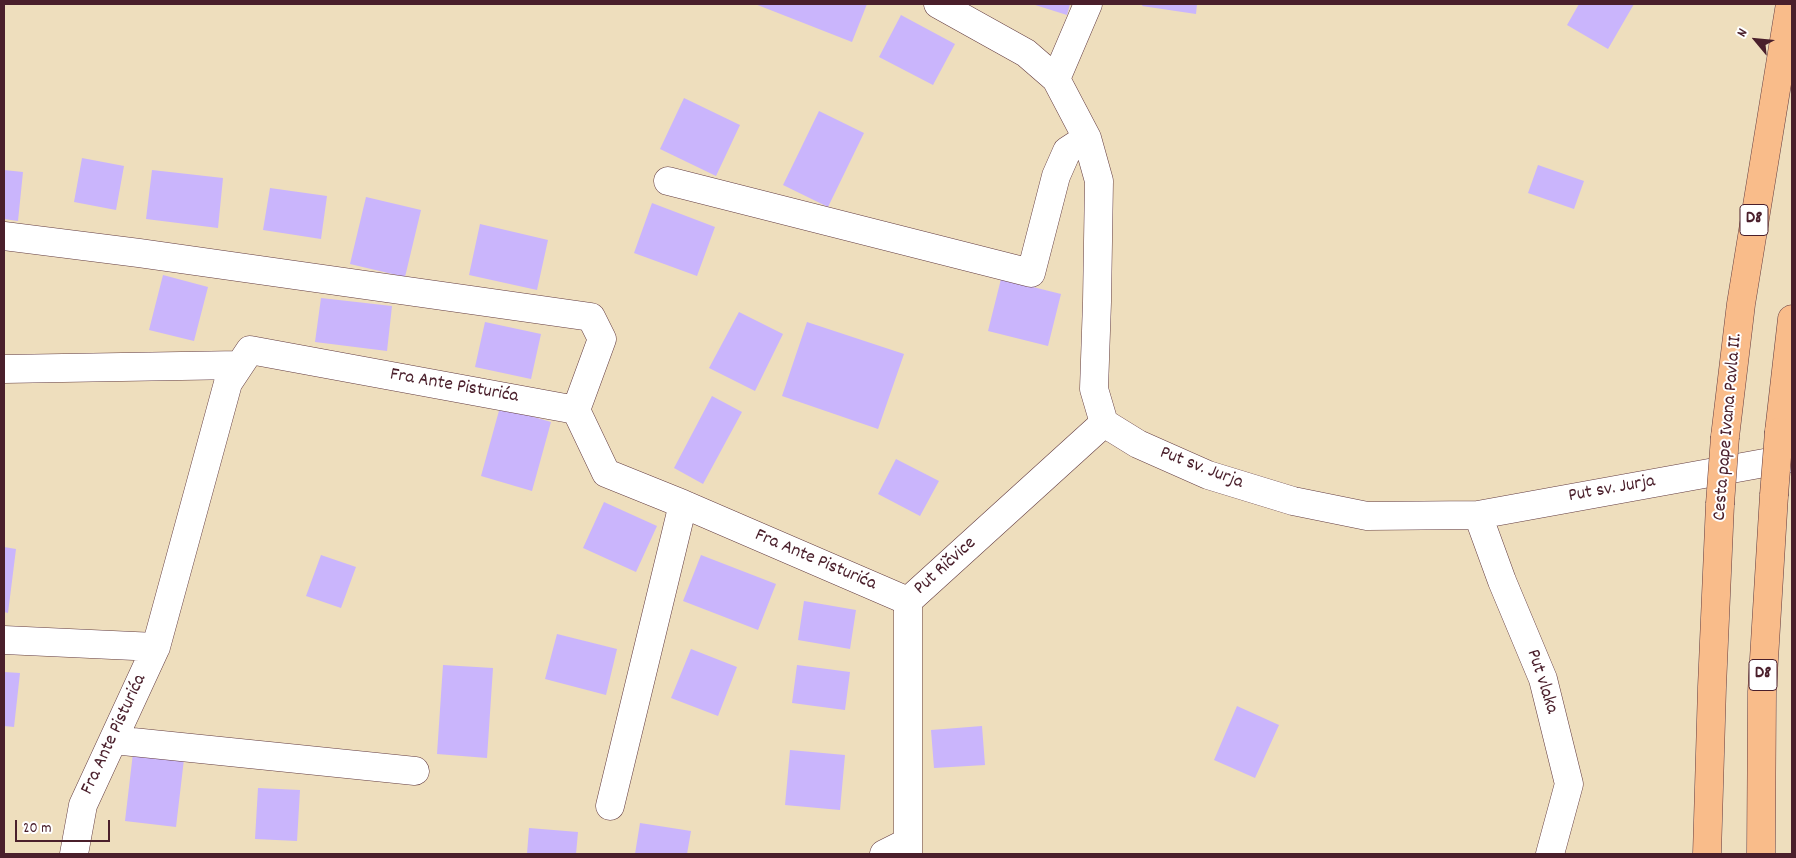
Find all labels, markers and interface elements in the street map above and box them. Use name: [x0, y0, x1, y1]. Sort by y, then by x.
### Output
north arrow: [1731, 15, 1781, 65]
text: N: [1732, 25, 1753, 41]
road number: D8: [1740, 204, 1768, 236]
street label: Cesta pape Ivana Pavla II.: [1709, 332, 1749, 522]
street label: Fra Ante Pisturića: [388, 364, 520, 410]
street label: Put sv. Jurja: [1156, 443, 1246, 495]
street label: Put sv. Jurja: [1567, 471, 1657, 509]
street label: Fra Ante Pisturića: [751, 525, 879, 597]
street label: Put Ričvice: [910, 533, 982, 601]
street label: Put vlaka: [1520, 647, 1562, 717]
road number: D8: [1749, 660, 1777, 690]
street label: Fra Ante Pisturića: [77, 671, 153, 799]
scale bar: [18, 810, 112, 842]
text: 20 m: [23, 818, 51, 840]

